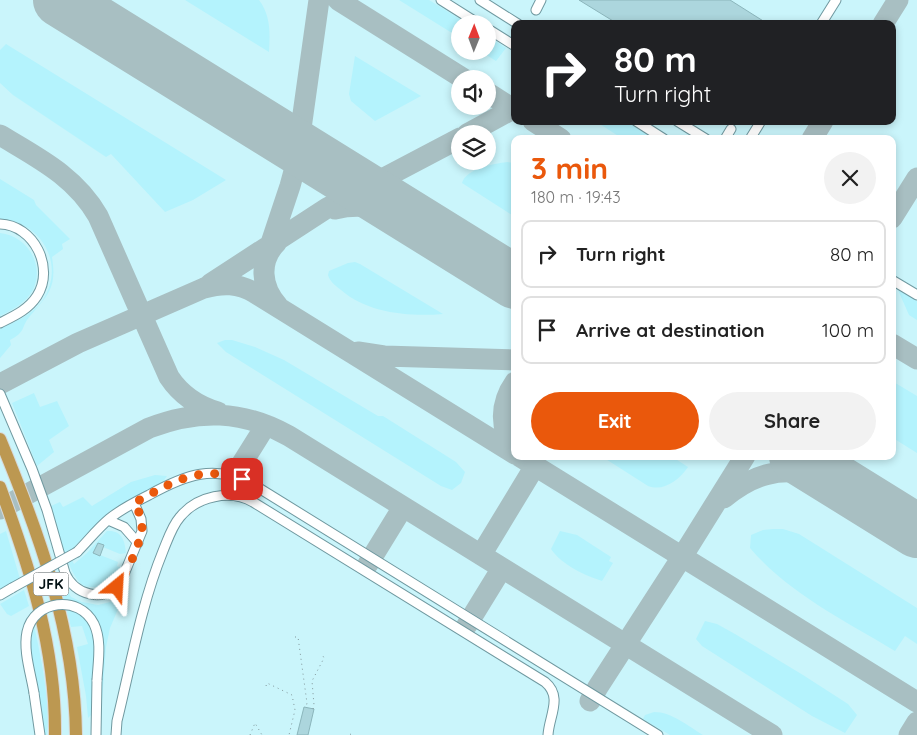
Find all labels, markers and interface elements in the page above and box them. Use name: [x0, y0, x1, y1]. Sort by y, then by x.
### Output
north arrow: [451, 15, 496, 60]
map controls: [451, 15, 496, 170]
text: 80 m: [614, 37, 697, 81]
icon: right: [531, 40, 596, 105]
button: sound: [451, 70, 496, 115]
text: Turn right: [614, 80, 711, 108]
button: layers: [451, 125, 496, 170]
text: 3 min: [531, 149, 608, 187]
button: close: [824, 152, 876, 204]
text: 180 m · 19:43: [531, 187, 621, 207]
icon: right: [533, 240, 561, 268]
text: Turn right: [576, 242, 665, 266]
text: 80 m: [830, 242, 874, 266]
icon: arrive: [533, 316, 561, 344]
text: Arrive at destination: [576, 318, 765, 342]
text: 100 m: [822, 318, 874, 342]
button: Exit: [531, 392, 699, 450]
button: Share: [709, 392, 876, 450]
pin: [221, 458, 263, 500]
icon: arrive: [228, 465, 256, 493]
position arrow: [90, 560, 142, 612]
road number: JFK: [34, 572, 68, 596]

